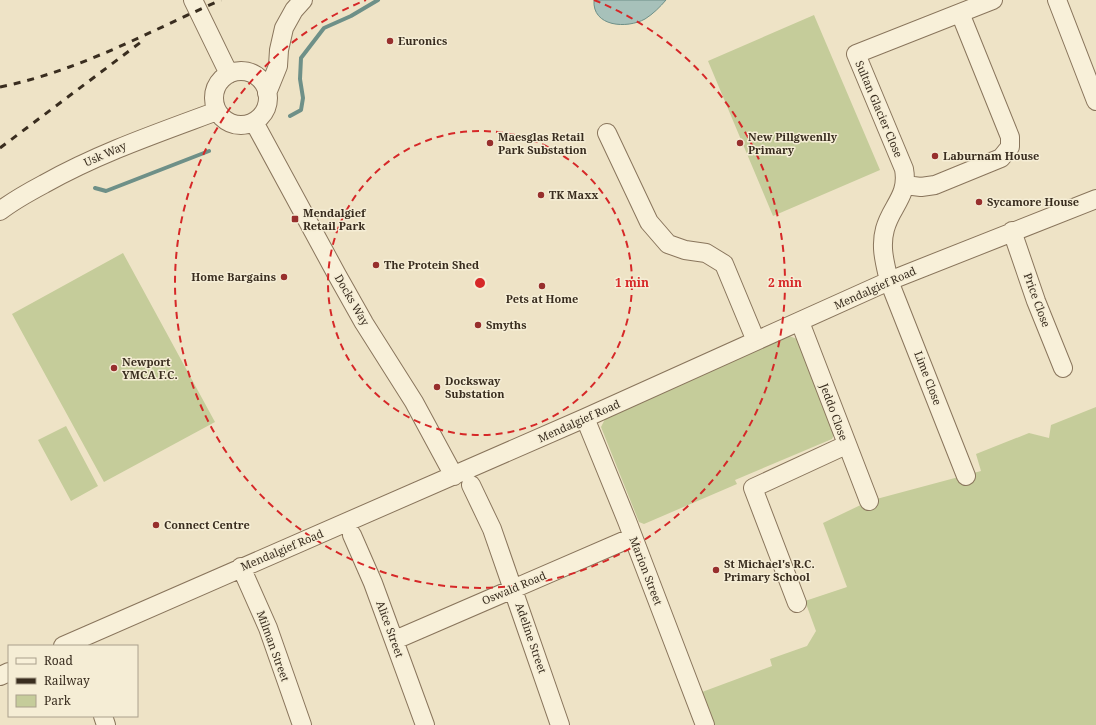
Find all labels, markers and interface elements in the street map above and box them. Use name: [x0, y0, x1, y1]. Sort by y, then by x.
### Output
place label: Euronics: [398, 33, 447, 48]
marker: Euronics: [385, 36, 395, 46]
street label: Sultan Glacier Close: [852, 58, 907, 160]
place label: Maesglas Retail Park Substation: [498, 129, 588, 157]
place label: New Pillgwenlly Primary: [748, 129, 838, 157]
street label: Usk Way: [81, 137, 129, 170]
marker: Maesglas Retail Park Substation: [485, 138, 495, 148]
marker: New Pillgwenlly Primary: [735, 138, 745, 148]
place label: Laburnam House: [943, 148, 1039, 163]
marker: Laburnam House: [930, 151, 940, 161]
place label: TK Maxx: [549, 187, 599, 202]
marker: TK Maxx: [536, 190, 546, 200]
place label: Sycamore House: [987, 194, 1079, 209]
marker: Sycamore House: [974, 197, 984, 207]
place label: Mendalgief Retail Park: [303, 205, 367, 233]
marker: Mendalgief Retail Park: [290, 214, 300, 224]
place label: The Protein Shed: [384, 257, 479, 272]
marker: The Protein Shed: [371, 260, 381, 270]
street label: Mendalgief Road: [831, 263, 918, 312]
place label: Home Bargains: [191, 269, 276, 284]
street label: Docks Way: [332, 271, 374, 329]
street label: Price Close: [1021, 271, 1054, 329]
marker: Home Bargains: [279, 272, 289, 282]
text: 1 min: [615, 274, 649, 291]
text: 2 min: [768, 274, 802, 291]
centre of rings: [473, 276, 487, 290]
marker: Pets at Home: [537, 281, 547, 291]
place label: Pets at Home: [506, 291, 578, 306]
place label: Smyths: [486, 317, 526, 332]
marker: Smyths: [473, 320, 483, 330]
street label: Lime Close: [911, 349, 946, 407]
place label: Newport YMCA F.C.: [122, 354, 178, 382]
marker: Newport YMCA F.C.: [109, 363, 119, 373]
place label: Docksway Substation: [445, 373, 505, 401]
street label: Jeddo Close: [817, 380, 852, 443]
marker: Docksway Substation: [432, 382, 442, 392]
street label: Mendalgief Road: [535, 396, 622, 445]
place label: Connect Centre: [164, 517, 250, 532]
marker: Connect Centre: [151, 520, 161, 530]
street label: Mendalgief Road: [238, 525, 326, 574]
street label: Marion Street: [627, 534, 666, 607]
place label: St Michael's R.C. Primary School: [724, 556, 815, 584]
marker: St Michael's R.C. Primary School: [711, 565, 721, 575]
street label: Oswald Road: [479, 567, 548, 608]
street label: Alice Street: [373, 598, 408, 659]
street label: Adeline Street: [512, 601, 551, 675]
street label: Milman Street: [254, 608, 293, 683]
legend: [8, 645, 138, 717]
text: Road: [44, 652, 74, 669]
text: Railway: [44, 672, 90, 689]
text: Park: [44, 692, 72, 709]

